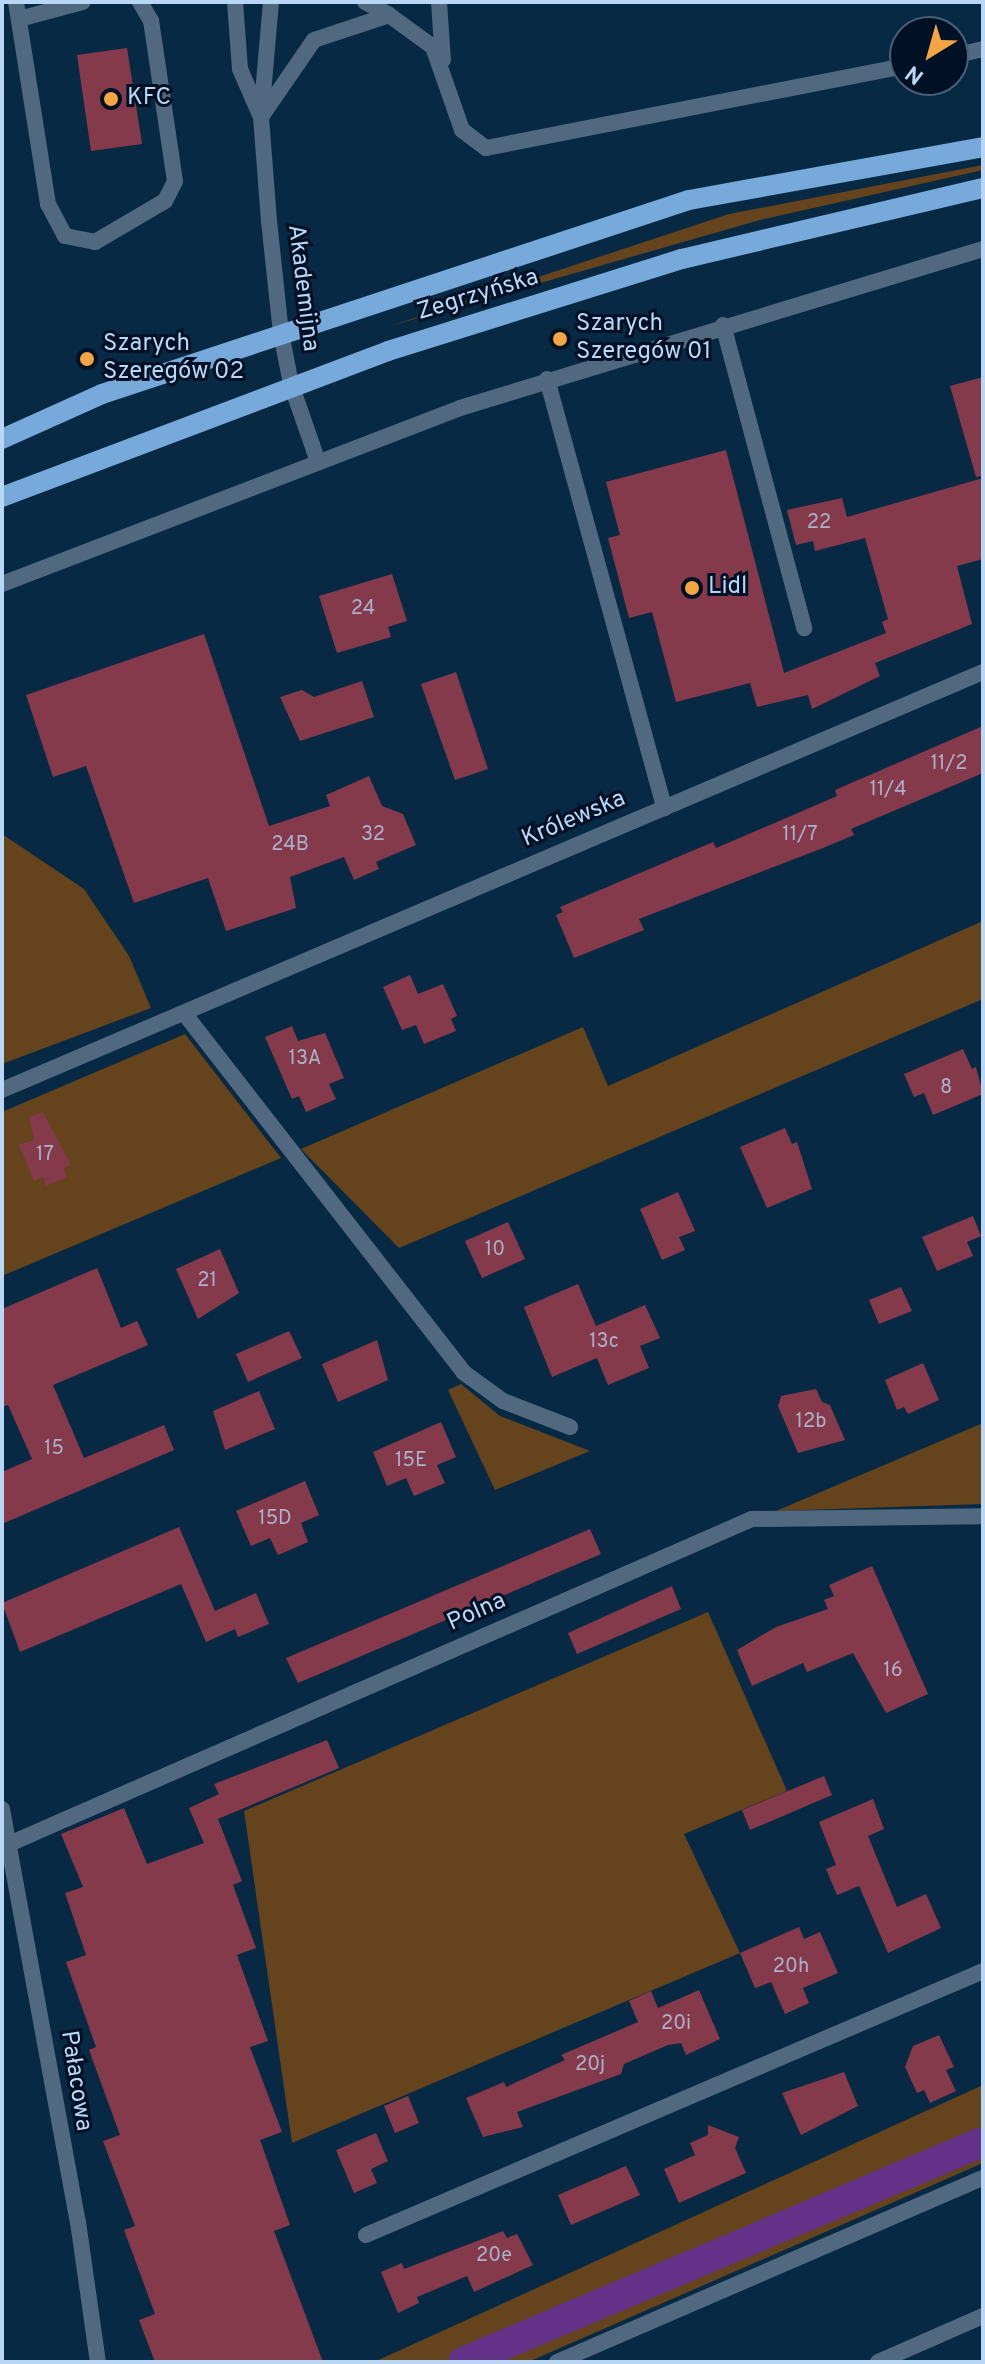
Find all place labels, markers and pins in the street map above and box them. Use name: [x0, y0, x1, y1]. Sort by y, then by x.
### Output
place label: KFC: [127, 85, 171, 113]
marker: KFC: [102, 90, 120, 108]
place label: Szarych Szeregów 01: [576, 311, 711, 367]
marker: Szarych Szeregów 01: [551, 330, 569, 348]
place label: Szarych Szeregów 02: [103, 331, 244, 387]
marker: Szarych Szeregów 02: [78, 350, 96, 368]
place label: Lidl: [708, 574, 747, 602]
marker: Lidl: [683, 579, 701, 597]

